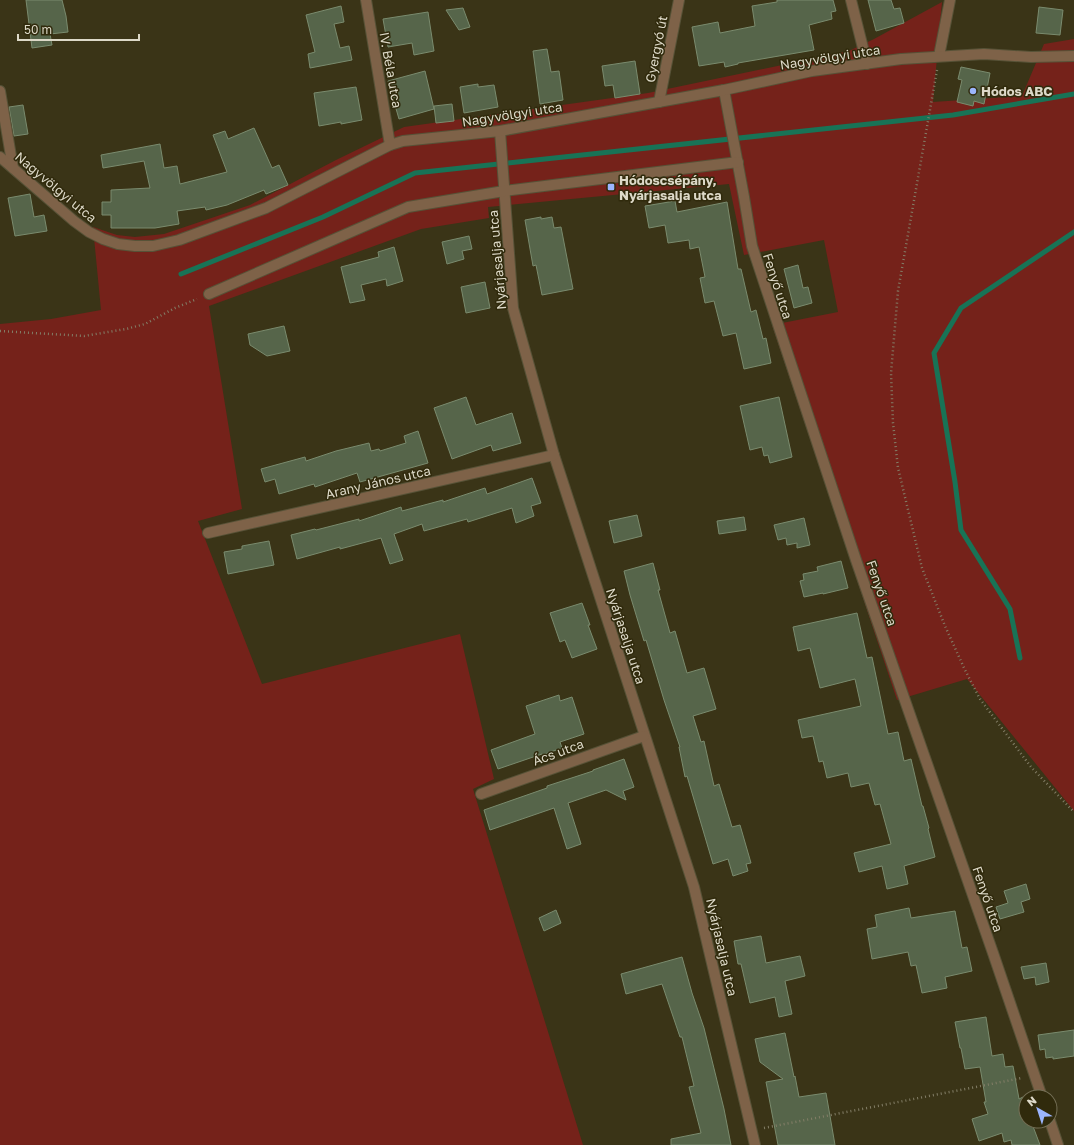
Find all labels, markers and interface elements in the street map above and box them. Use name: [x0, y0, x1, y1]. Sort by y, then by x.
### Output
street label: Gyergyó út: [642, 14, 670, 84]
scale bar: [18, 16, 139, 42]
text: 50 m: [24, 22, 52, 37]
street label: IV. Béla utca: [376, 31, 406, 109]
street label: Nagyvölgyi utca: [779, 41, 881, 73]
place label: Hódos ABC: [981, 83, 1053, 99]
marker: Hódos ABC: [968, 86, 978, 96]
street label: Nagyvölgyi utca: [461, 98, 563, 130]
street label: Nagyvölgyi utca: [12, 148, 100, 226]
place label: Hódoscsépány, Nyárjasalja utca: [619, 172, 722, 203]
marker: Hódoscsépány, Nyárjasalja utca: [606, 182, 616, 192]
street label: Nyárjasalja utca: [485, 210, 509, 310]
street label: Fenyő utca: [760, 251, 796, 321]
street label: Arany János utca: [324, 462, 432, 502]
street label: Fenyő utca: [863, 558, 901, 628]
street label: Nyárjasalja utca: [603, 586, 649, 686]
street label: Ács utca: [530, 735, 586, 769]
street label: Fenyő utca: [969, 864, 1007, 934]
street label: Nyárjasalja utca: [703, 896, 741, 998]
north arrow: [1018, 1089, 1058, 1129]
text: N: [1024, 1093, 1039, 1109]

